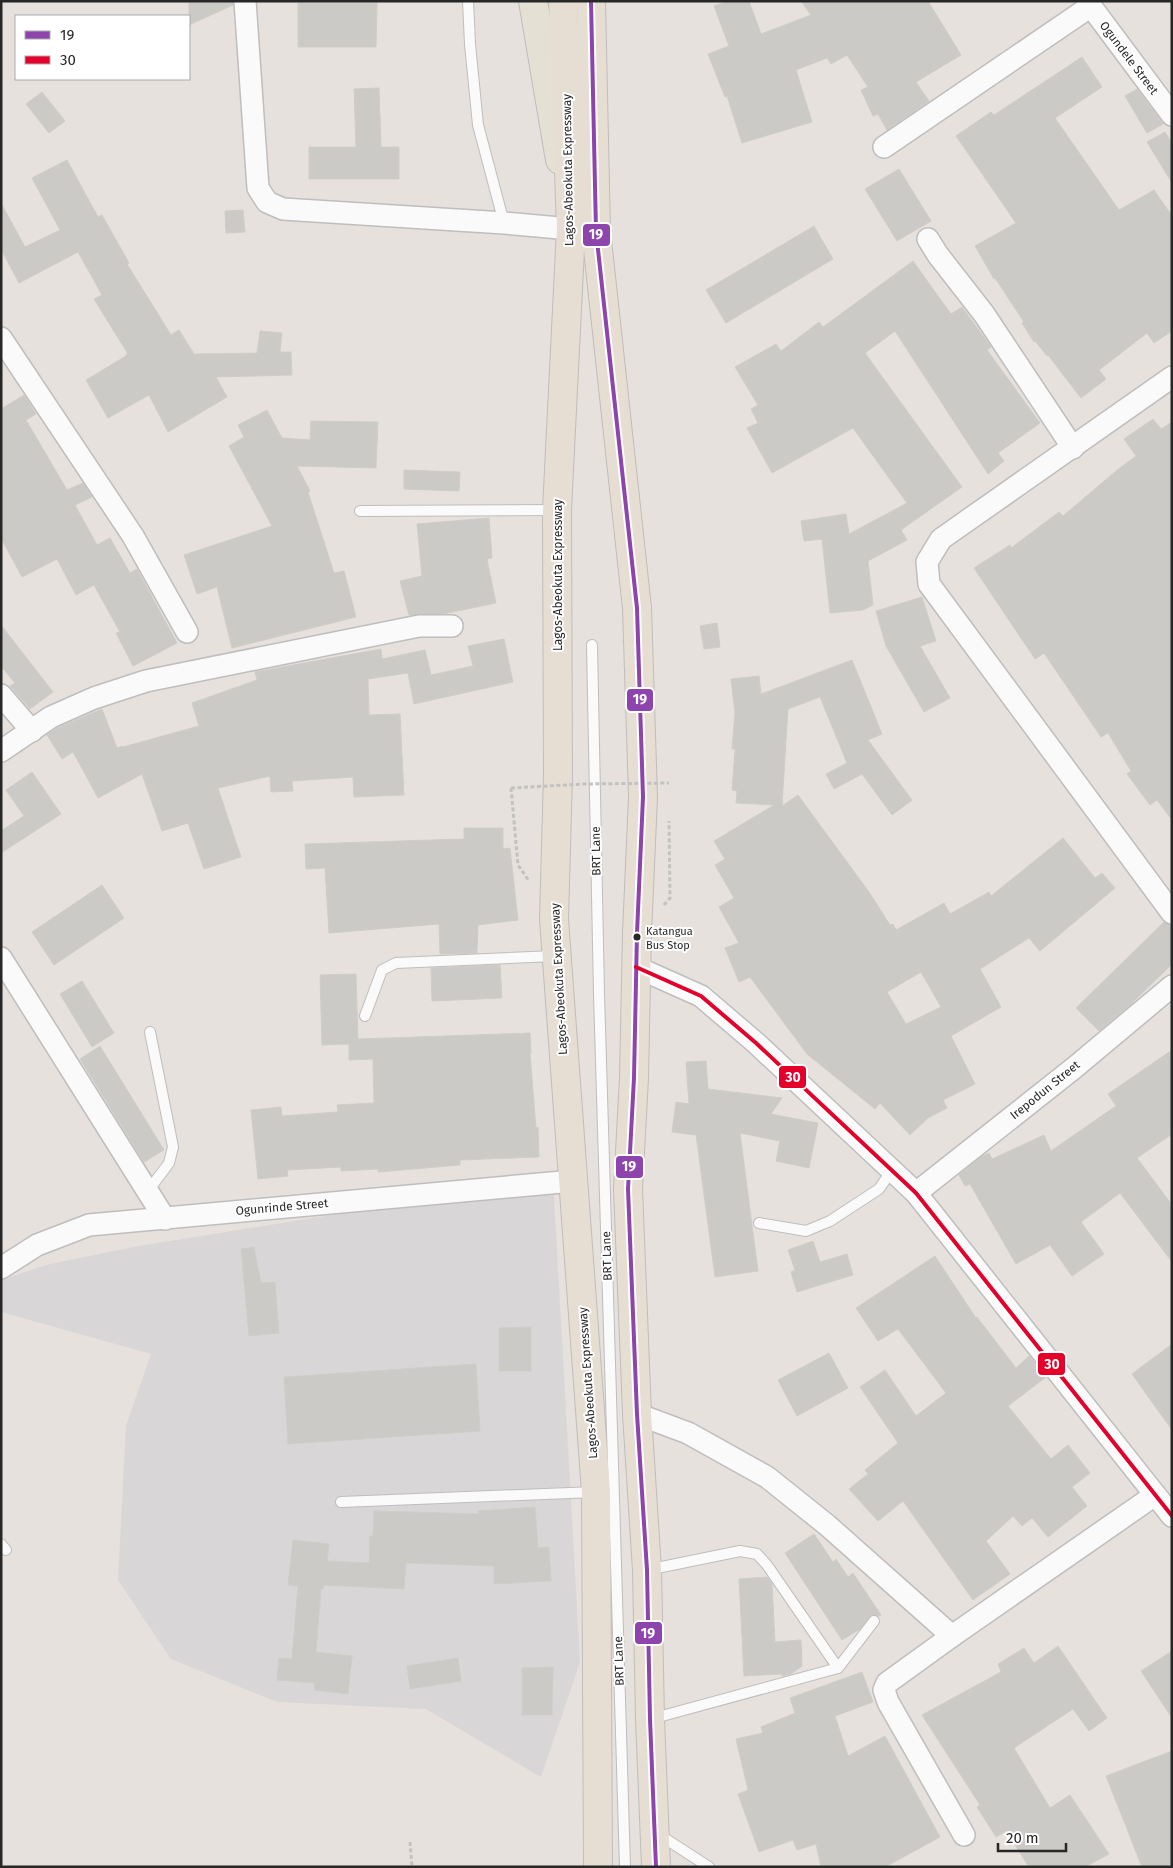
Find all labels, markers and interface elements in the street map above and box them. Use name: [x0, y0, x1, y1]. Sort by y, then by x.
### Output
legend: [15, 15, 190, 80]
street label: Ogundele Street: [1097, 19, 1161, 98]
text: 19: [60, 26, 74, 44]
text: 30: [60, 51, 76, 69]
street label: Lagos-Abeokuta Expressway: [560, 94, 576, 246]
line badge: 19: [582, 223, 611, 247]
text: 19: [589, 226, 603, 243]
street label: Lagos-Abeokuta Expressway: [551, 499, 565, 651]
line badge: 19: [626, 688, 654, 712]
text: 19: [633, 691, 647, 708]
street label: BRT Lane: [589, 826, 603, 876]
street label: Lagos-Abeokuta Expressway: [548, 903, 570, 1055]
place label: Katangua Bus Stop: [646, 925, 693, 952]
marker: Katangua Bus Stop: [632, 932, 642, 942]
street label: Irepodun Street: [1007, 1057, 1083, 1122]
line badge: 30: [778, 1065, 807, 1089]
text: 30: [784, 1069, 801, 1086]
line badge: 19: [615, 1155, 644, 1179]
text: 19: [622, 1158, 636, 1175]
street label: Ogunrinde Street: [235, 1196, 330, 1218]
street label: BRT Lane: [599, 1231, 615, 1281]
street label: Lagos-Abeokuta Expressway: [576, 1307, 600, 1459]
line badge: 30: [1037, 1352, 1066, 1376]
text: 30: [1043, 1356, 1060, 1373]
line badge: 19: [634, 1621, 663, 1645]
text: 19: [641, 1625, 655, 1642]
street label: BRT Lane: [611, 1636, 627, 1686]
scale bar: [998, 1820, 1066, 1852]
text: 20 m: [1006, 1829, 1039, 1847]

